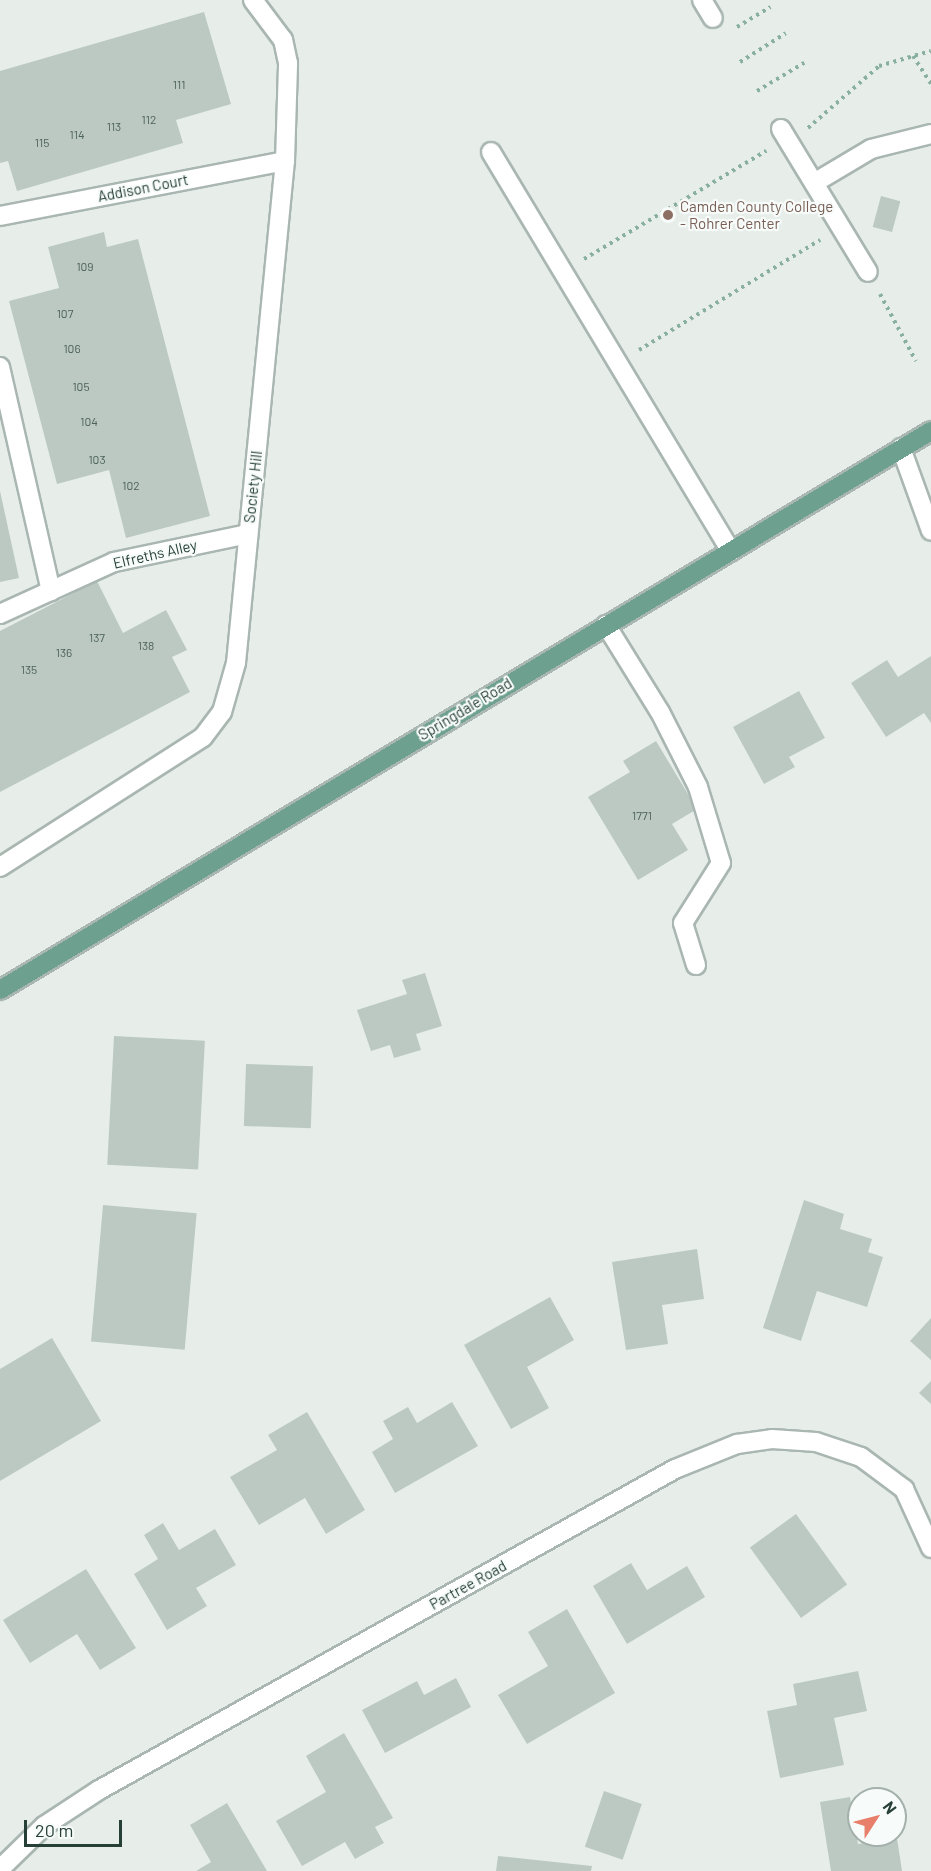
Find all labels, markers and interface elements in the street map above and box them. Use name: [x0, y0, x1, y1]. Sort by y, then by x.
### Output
house number: 111: [173, 78, 185, 92]
house number: 112: [142, 113, 156, 127]
house number: 113: [107, 120, 121, 134]
house number: 114: [69, 128, 85, 142]
house number: 115: [35, 136, 49, 150]
street label: Addison Court: [96, 170, 190, 206]
place label: Camden County College - Rohrer Center: [680, 197, 833, 232]
marker: Camden County College - Rohrer Center: [661, 208, 675, 222]
house number: 109: [76, 260, 94, 274]
house number: 107: [57, 307, 73, 321]
house number: 106: [63, 342, 81, 356]
house number: 105: [72, 380, 90, 394]
house number: 104: [80, 415, 98, 429]
street label: Society Hill: [240, 450, 266, 524]
house number: 103: [88, 453, 106, 467]
house number: 102: [122, 479, 140, 493]
street label: Elfreths Alley: [111, 536, 199, 572]
house number: 137: [89, 631, 105, 645]
house number: 138: [138, 639, 154, 653]
house number: 136: [56, 646, 72, 660]
house number: 135: [21, 663, 37, 677]
street label: Springdale Road: [415, 674, 515, 744]
house number: 1771: [632, 809, 652, 823]
street label: Partree Road: [426, 1556, 510, 1614]
north arrow: [847, 1787, 907, 1847]
text: N: [880, 1797, 901, 1817]
scale bar: [27, 1808, 124, 1846]
text: 20 m: [35, 1819, 73, 1841]

